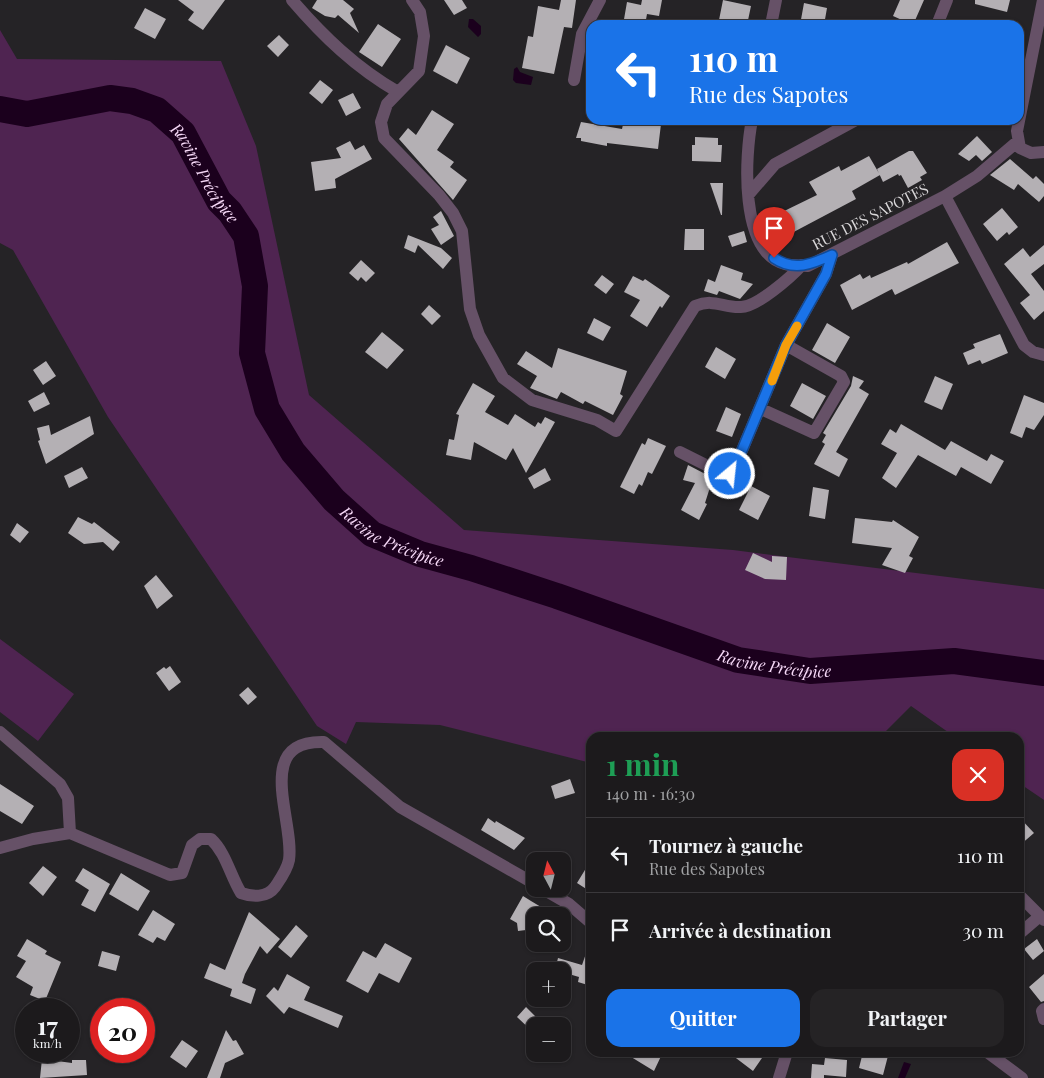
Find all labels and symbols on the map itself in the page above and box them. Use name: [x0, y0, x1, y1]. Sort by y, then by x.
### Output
water label: Ravine Précipice: [166, 117, 245, 227]
street label: RUE DES SAPOTES: [808, 178, 932, 254]
pin: [753, 207, 795, 258]
position arrow: [703, 447, 755, 499]
water label: Ravine Précipice: [336, 500, 446, 571]
water label: Ravine Précipice: [714, 643, 832, 682]
north arrow: [526, 852, 571, 898]
speed limit sign: 20: [90, 998, 155, 1063]

